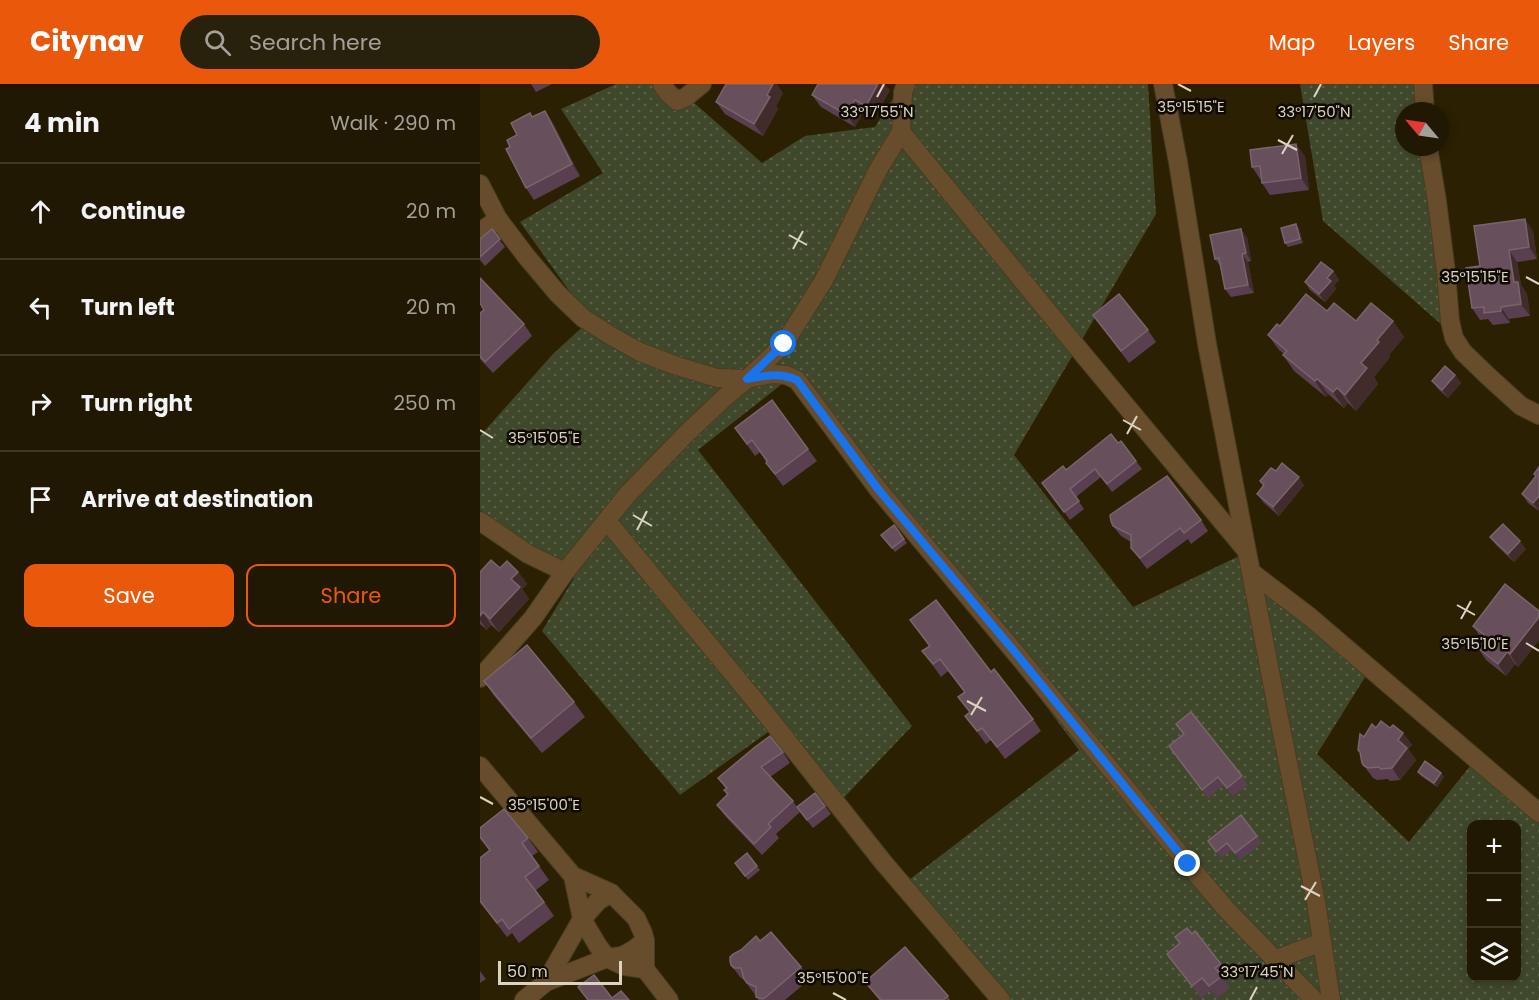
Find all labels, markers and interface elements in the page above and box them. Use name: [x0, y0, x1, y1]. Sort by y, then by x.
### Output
search box: [180, 15, 600, 69]
text: Citynav: [30, 22, 144, 61]
icon: search: [201, 26, 234, 59]
text: Search here: [249, 27, 382, 58]
text: Map: [1269, 28, 1315, 57]
text: Layers: [1348, 28, 1415, 57]
text: Share: [1448, 28, 1509, 57]
text: 35°15'15"E: [1157, 96, 1225, 117]
text: 33°17'55"N: [841, 101, 913, 122]
text: 33°17'50"N: [1278, 101, 1350, 122]
north arrow: [1395, 102, 1449, 156]
text: 4 min: [24, 105, 100, 141]
text: Walk · 290 m: [330, 109, 456, 137]
icon: ahead: [24, 195, 57, 228]
text: Continue: [81, 196, 185, 227]
text: 20 m: [406, 197, 456, 225]
text: 35°15'15"E: [1441, 266, 1509, 287]
icon: left: [24, 291, 57, 324]
text: Turn left: [81, 292, 175, 323]
text: 20 m: [406, 293, 456, 321]
route start: [770, 330, 796, 356]
icon: right: [24, 387, 57, 420]
text: Turn right: [81, 388, 192, 419]
text: 250 m: [393, 389, 456, 417]
text: 35°15'05"E: [508, 427, 580, 448]
icon: arrive: [24, 483, 57, 516]
text: Arrive at destination: [81, 484, 313, 515]
button: Save: [24, 564, 234, 627]
button: Share: [246, 564, 456, 627]
text: 35°15'10"E: [1441, 633, 1509, 654]
text: 35°15'00"E: [508, 794, 580, 815]
map controls: [1467, 820, 1521, 982]
button: +: [1467, 820, 1521, 874]
route end: [1174, 850, 1200, 876]
button: −: [1467, 874, 1521, 928]
button: layers: [1467, 928, 1521, 982]
scale bar: [498, 958, 622, 986]
text: 50 m: [507, 960, 548, 983]
text: 33°17'45"N: [1221, 961, 1293, 982]
text: 35°15'00"E: [797, 967, 869, 988]

